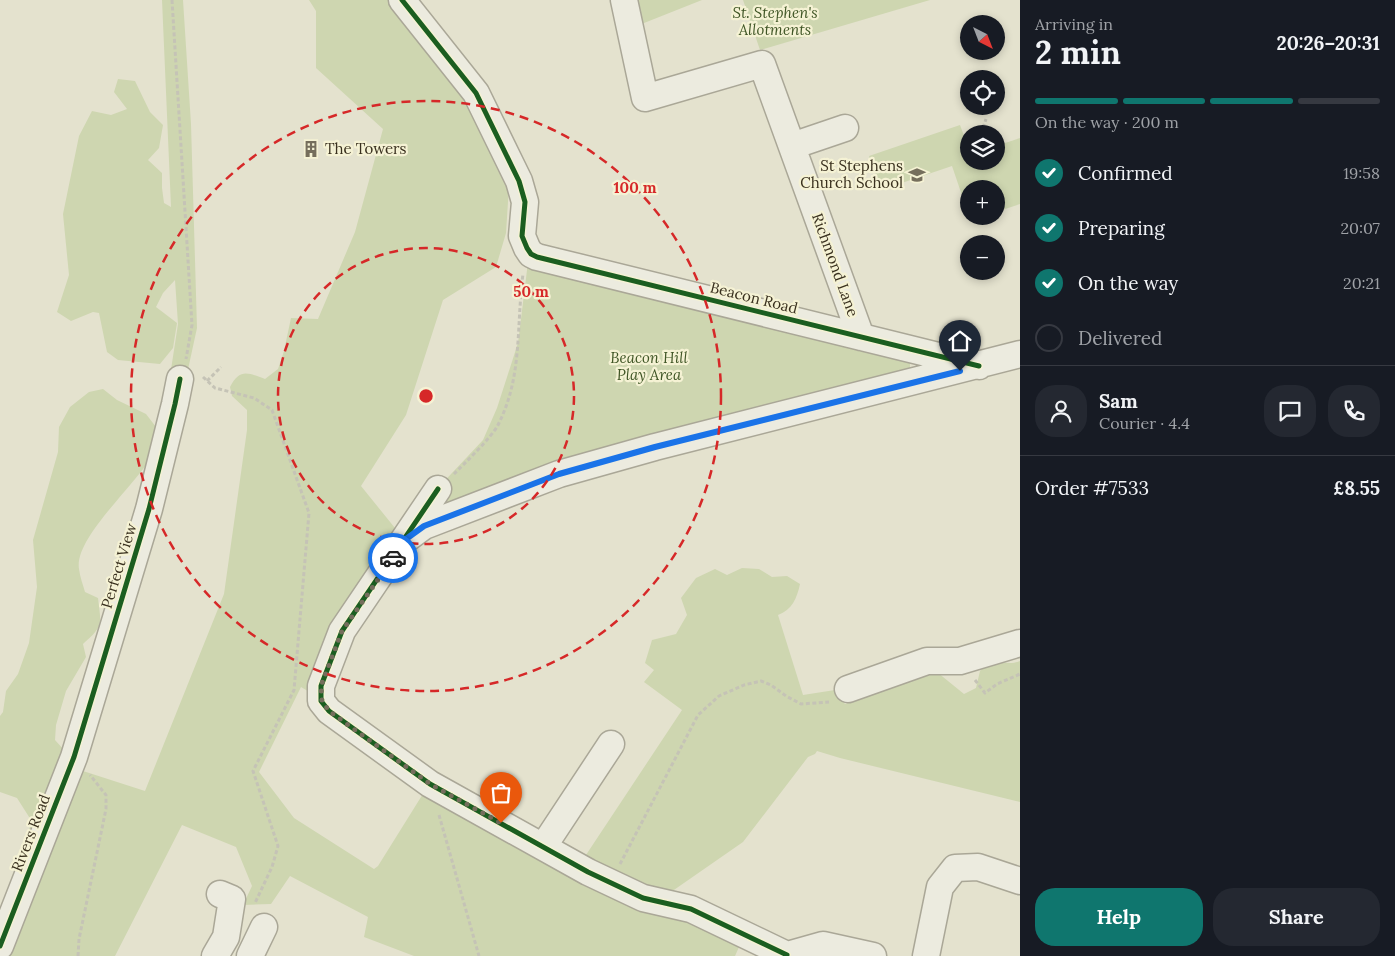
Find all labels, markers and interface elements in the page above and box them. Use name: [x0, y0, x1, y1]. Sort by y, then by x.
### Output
park label: St. Stephen's Allotments: [732, 3, 818, 39]
text: Arriving in: [1035, 14, 1113, 34]
north arrow: [960, 15, 1005, 60]
map controls: [960, 15, 1005, 280]
text: 20:26–20:31: [1277, 31, 1380, 55]
text: 2 min: [1035, 32, 1121, 73]
button: locate: [960, 70, 1005, 115]
text: On the way · 200 m: [1035, 112, 1179, 132]
button: layers: [960, 125, 1005, 170]
building icon: The Towers: [301, 139, 321, 159]
place label: The Towers: [325, 139, 407, 158]
place label: St Stephens Church School: [800, 156, 903, 192]
icon: check: [1035, 159, 1063, 187]
text: Confirmed: [1078, 161, 1173, 185]
text: 19:58: [1343, 163, 1380, 183]
school or university icon: St Stephens Church School: [907, 165, 927, 185]
text: 100 m: [614, 178, 657, 197]
button: +: [960, 180, 1005, 225]
street label: Richmond Lane: [808, 210, 863, 319]
icon: check: [1035, 214, 1063, 242]
text: Preparing: [1078, 216, 1165, 240]
text: 20:07: [1341, 218, 1380, 238]
button: −: [960, 235, 1005, 280]
icon: check: [1035, 269, 1063, 297]
text: On the way: [1078, 271, 1178, 295]
text: 20:21: [1343, 273, 1380, 293]
street label: Beacon Road: [708, 277, 800, 318]
text: 50 m: [513, 282, 549, 301]
pin: [939, 320, 981, 371]
text: Delivered: [1078, 326, 1162, 350]
icon: home: [946, 327, 974, 355]
park label: Beacon Hill Play Area: [610, 348, 689, 384]
button: person: [1035, 385, 1087, 437]
button: chat: [1264, 385, 1316, 437]
button: phone: [1328, 385, 1380, 437]
centre of rings: [417, 387, 435, 405]
text: Sam: [1099, 389, 1138, 413]
text: Courier · 4.4: [1099, 413, 1190, 433]
text: Order #7533: [1035, 476, 1149, 500]
text: £8.55: [1333, 476, 1380, 500]
street label: Perfect View: [97, 521, 140, 611]
courier: [368, 533, 418, 583]
icon: car: [379, 544, 407, 572]
pin: [480, 772, 522, 823]
icon: bag: [487, 779, 515, 807]
street label: Rivers Road: [7, 791, 54, 874]
button: Help: [1035, 888, 1203, 946]
button: Share: [1213, 888, 1380, 946]

